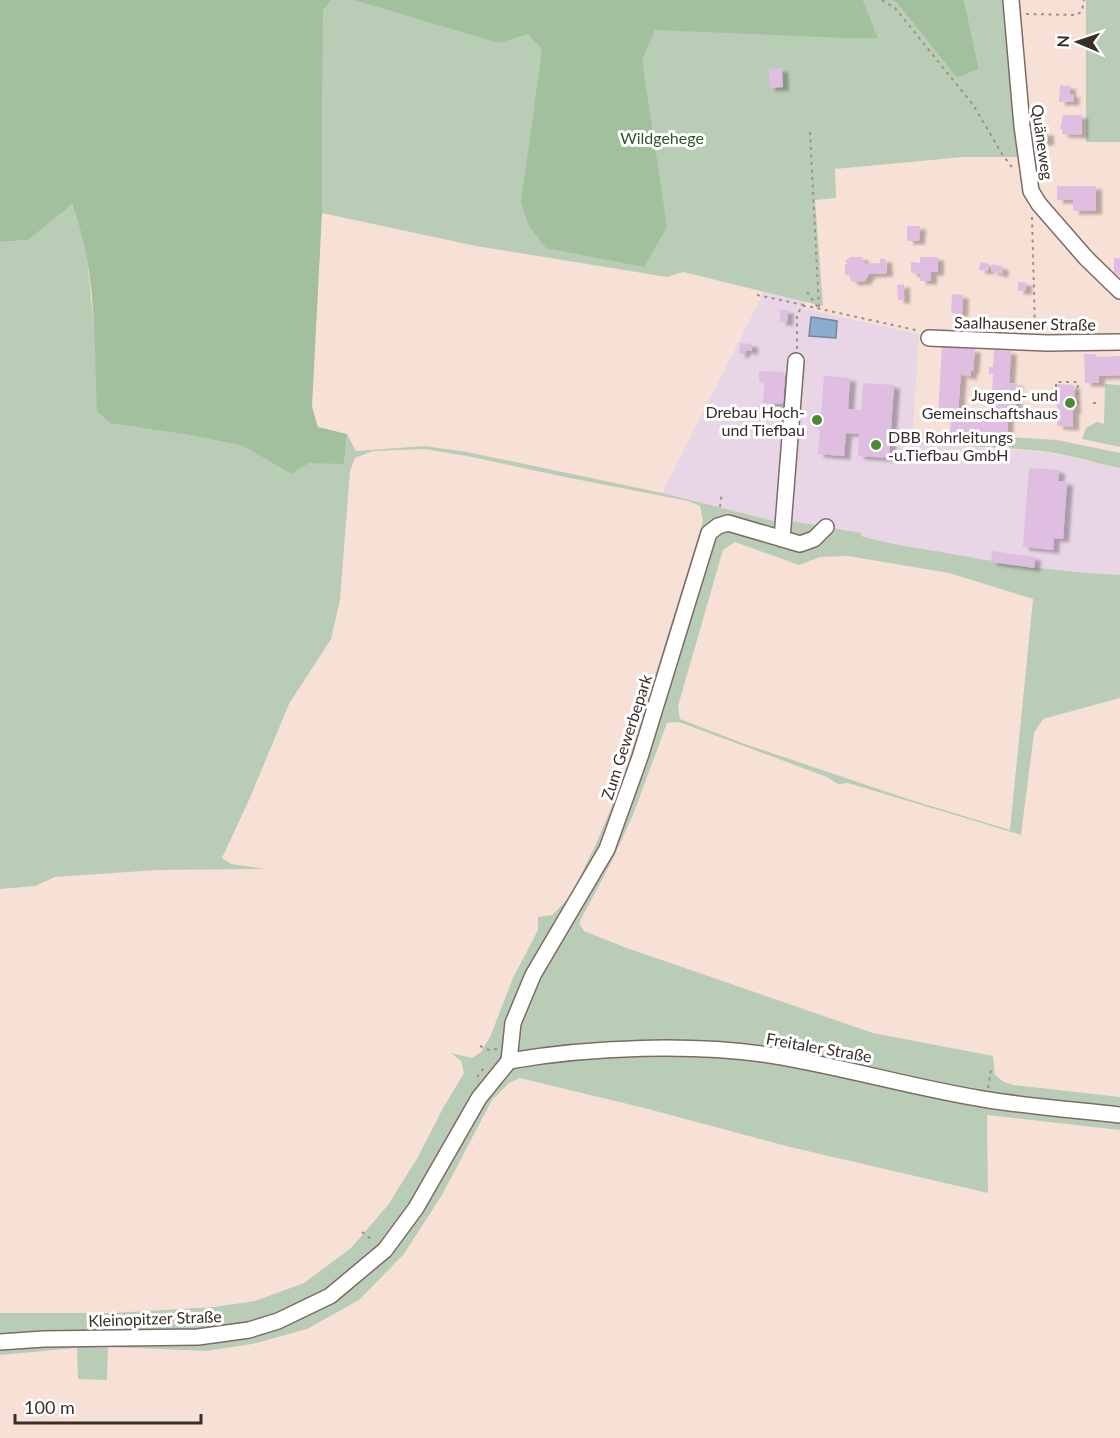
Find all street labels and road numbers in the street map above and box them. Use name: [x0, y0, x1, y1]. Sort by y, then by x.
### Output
street label: Quäneweg: [1028, 103, 1058, 181]
street label: Saalhausener Straße: [954, 312, 1096, 334]
street label: Zum Gewerbepark: [597, 671, 655, 802]
street label: Freitaler Straße: [765, 1028, 873, 1066]
street label: Kleinopitzer Straße: [88, 1306, 222, 1330]

